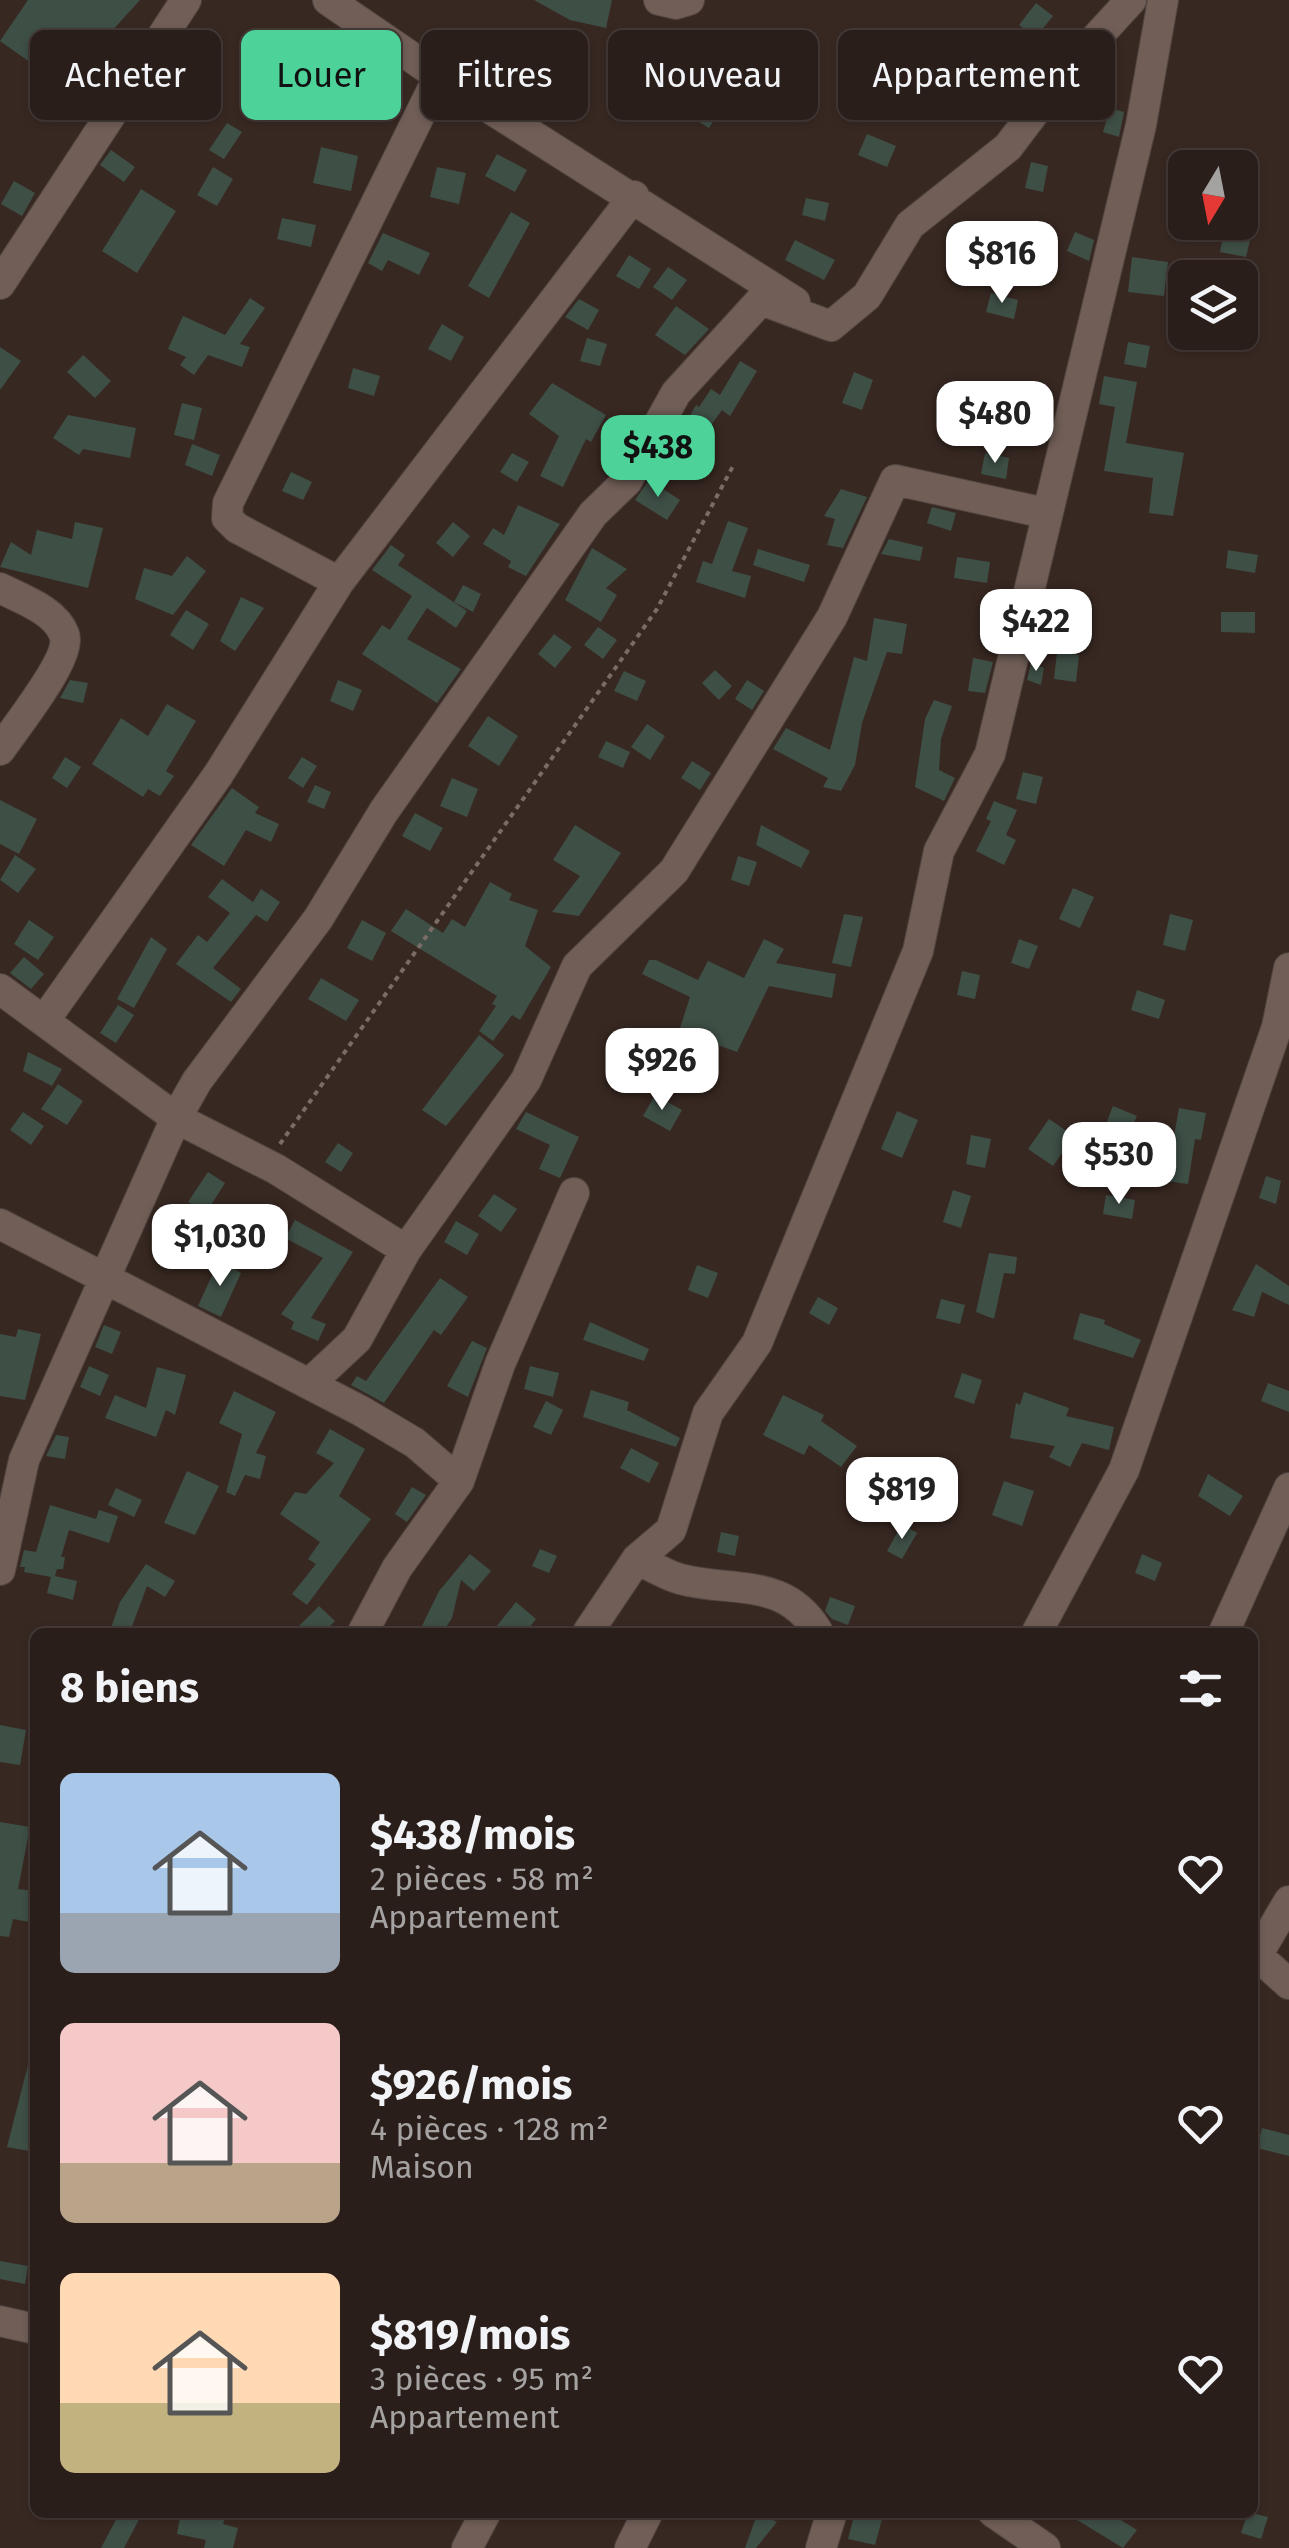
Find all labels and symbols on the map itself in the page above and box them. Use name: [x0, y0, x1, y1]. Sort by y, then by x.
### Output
north arrow: [1168, 150, 1258, 240]
pin: $816: [943, 221, 1061, 306]
pin: $480: [936, 381, 1054, 466]
pin: $438: [599, 415, 717, 500]
pin: $422: [977, 589, 1095, 674]
pin: $926: [603, 1028, 721, 1113]
pin: $530: [1060, 1122, 1178, 1207]
pin: $1,030: [139, 1204, 301, 1289]
pin: $819: [843, 1457, 961, 1542]

